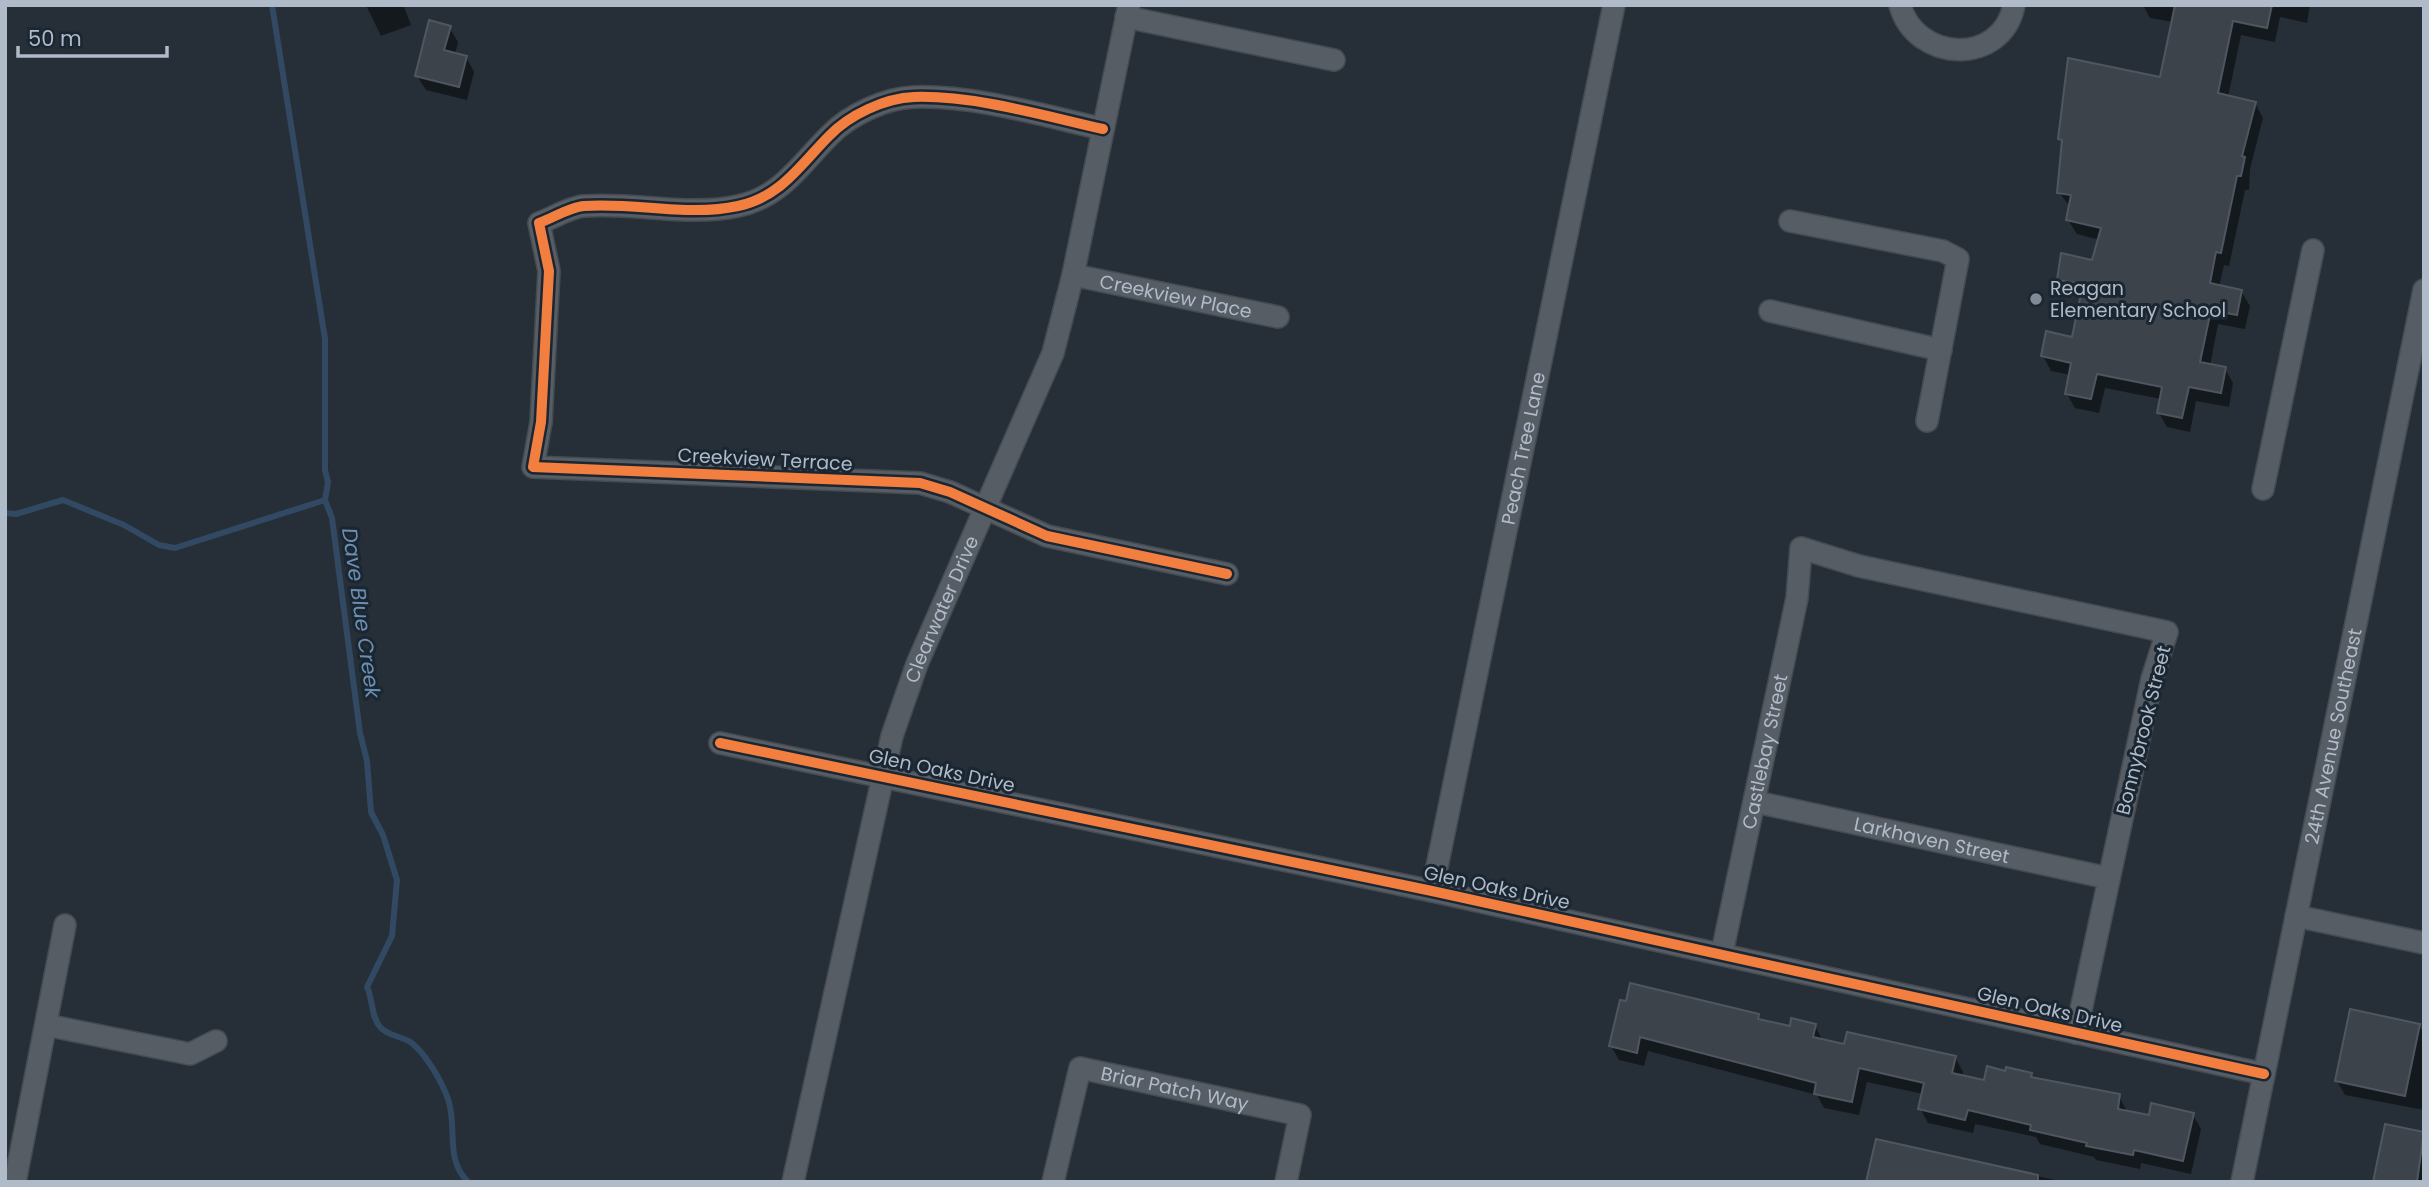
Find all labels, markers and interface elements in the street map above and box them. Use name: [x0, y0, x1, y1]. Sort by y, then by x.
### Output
scale bar: [18, 14, 166, 58]
text: 50 m: [28, 24, 82, 53]
street label: Creekview Place: [1097, 268, 1254, 325]
place label: Reagan Elementary School: [2050, 275, 2226, 324]
marker: Reagan Elementary School: [2028, 291, 2044, 307]
street label: Peach Tree Lane: [1495, 369, 1552, 527]
street label: Creekview Terrace: [677, 441, 853, 478]
water label: Dave Blue Creek: [335, 526, 388, 701]
street label: Clearwater Drive: [898, 531, 986, 687]
street label: 24th Avenue Southeast: [2298, 626, 2369, 847]
street label: Bonnybrook Street: [2109, 643, 2178, 818]
street label: Castlebay Street: [1736, 671, 1795, 832]
street label: Glen Oaks Drive: [866, 742, 1017, 799]
street label: Larkhaven Street: [1852, 811, 2012, 870]
street label: Glen Oaks Drive: [1421, 859, 1572, 916]
street label: Glen Oaks Drive: [1974, 980, 2125, 1039]
street label: Briar Patch Way: [1098, 1060, 1251, 1118]

